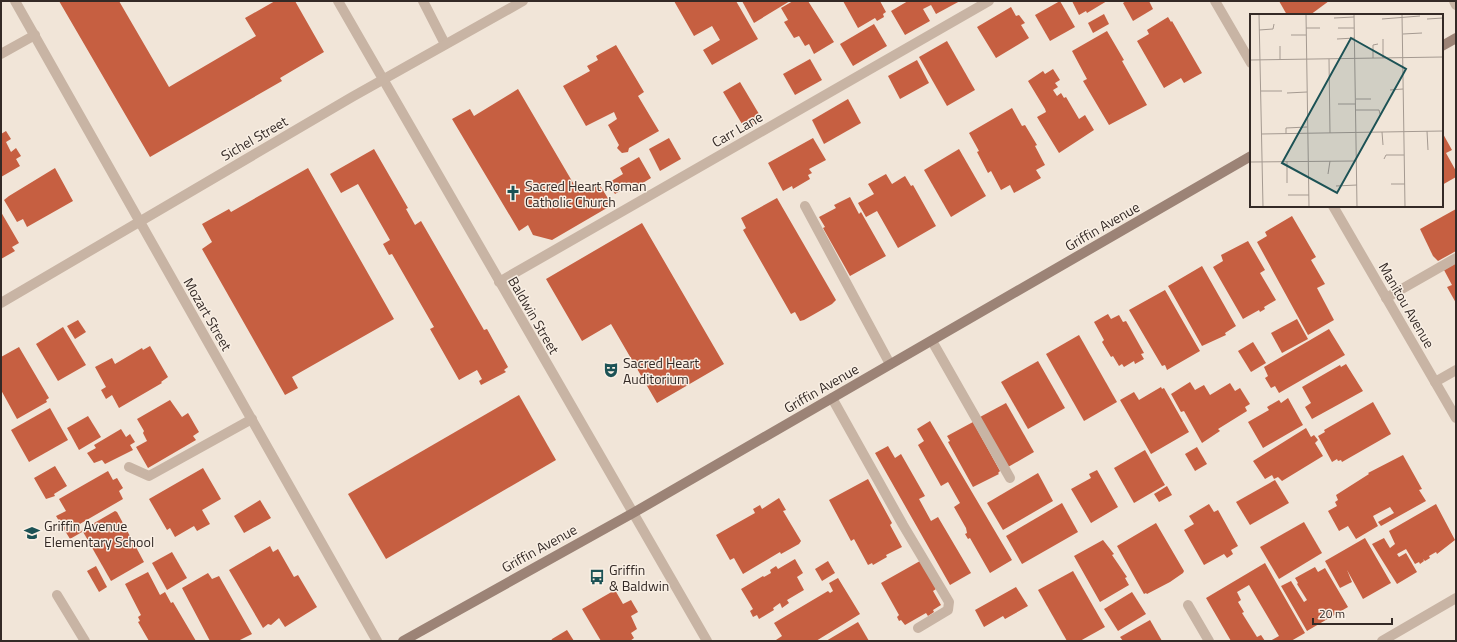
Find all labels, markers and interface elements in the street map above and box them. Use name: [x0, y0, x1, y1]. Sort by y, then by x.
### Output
inset map: [1250, 14, 1443, 207]
street label: Carr Lane: [708, 106, 766, 152]
street label: Sichel Street: [217, 110, 291, 166]
place label: Sacred Heart Roman Catholic Church: [525, 175, 646, 212]
church icon: Sacred Heart Roman Catholic Church: [504, 184, 522, 202]
street label: Griffin Avenue: [1061, 196, 1143, 256]
street label: Manitou Avenue: [1374, 258, 1440, 352]
street label: Baldwin Street: [503, 272, 565, 358]
street label: Mozart Street: [179, 274, 237, 355]
place label: Sacred Heart Auditorium: [623, 352, 699, 389]
street label: Griffin Avenue: [780, 358, 862, 418]
theatre icon: Sacred Heart Auditorium: [602, 361, 620, 379]
place label: Griffin Avenue Elementary School: [44, 515, 154, 552]
street label: Griffin Avenue: [497, 519, 581, 577]
school or university icon: Griffin Avenue Elementary School: [23, 524, 41, 542]
place label: Griffin & Baldwin: [609, 559, 669, 596]
bus stop icon: Griffin & Baldwin: [588, 568, 606, 586]
scale bar: [1313, 600, 1392, 626]
text: 20 m: [1319, 604, 1345, 623]

